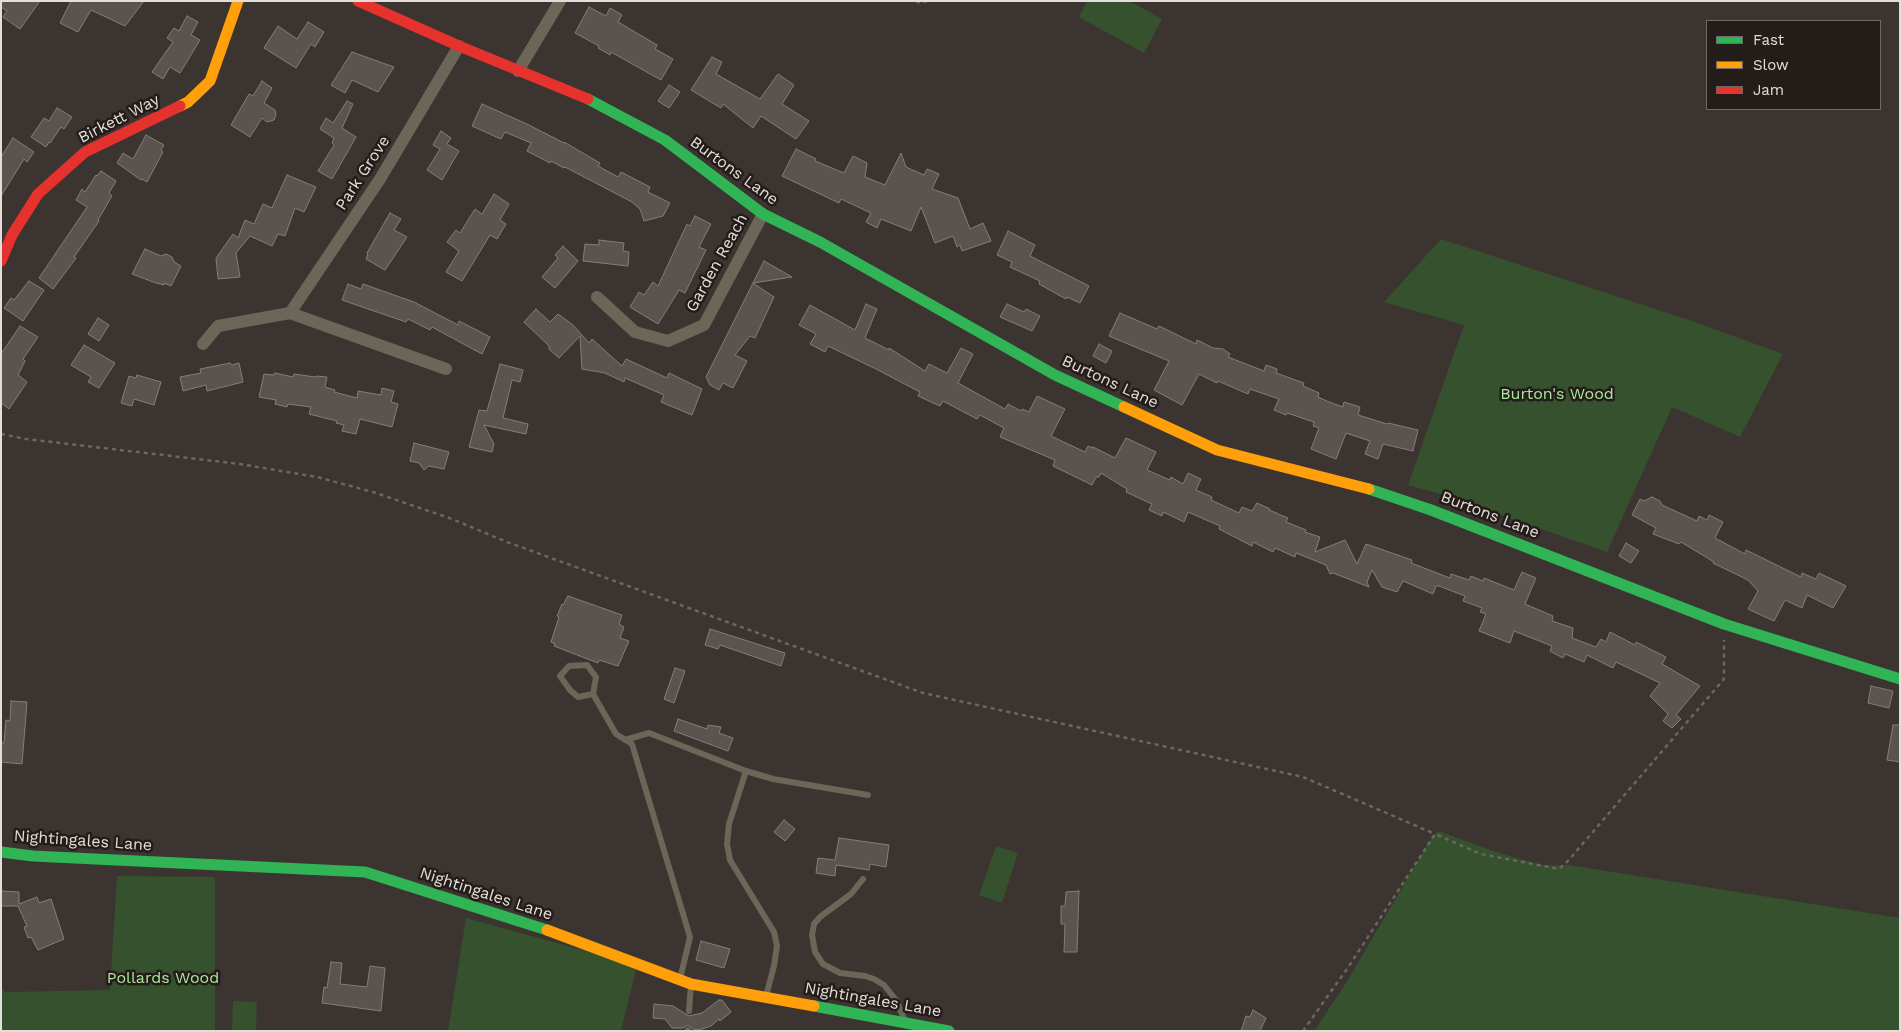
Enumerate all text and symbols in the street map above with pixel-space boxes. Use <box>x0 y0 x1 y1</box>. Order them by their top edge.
legend <box>1706 20 1881 110</box>
text: Fast <box>1753 31 1784 49</box>
text: Slow <box>1753 56 1789 74</box>
text: Jam <box>1753 81 1784 99</box>
street label: Birkett Way <box>75 90 163 148</box>
street label: Park Grove <box>332 132 394 214</box>
street label: Burtons Lane <box>686 133 782 209</box>
street label: Garden Reach <box>682 211 752 315</box>
street label: Burtons Lane <box>1059 351 1161 413</box>
park label: Burton's Wood <box>1500 384 1614 404</box>
street label: Burtons Lane <box>1438 487 1542 543</box>
street label: Nightingales Lane <box>13 827 153 855</box>
street label: Nightingales Lane <box>417 863 555 925</box>
park label: Pollards Wood <box>107 968 219 988</box>
street label: Nightingales Lane <box>803 979 943 1021</box>

